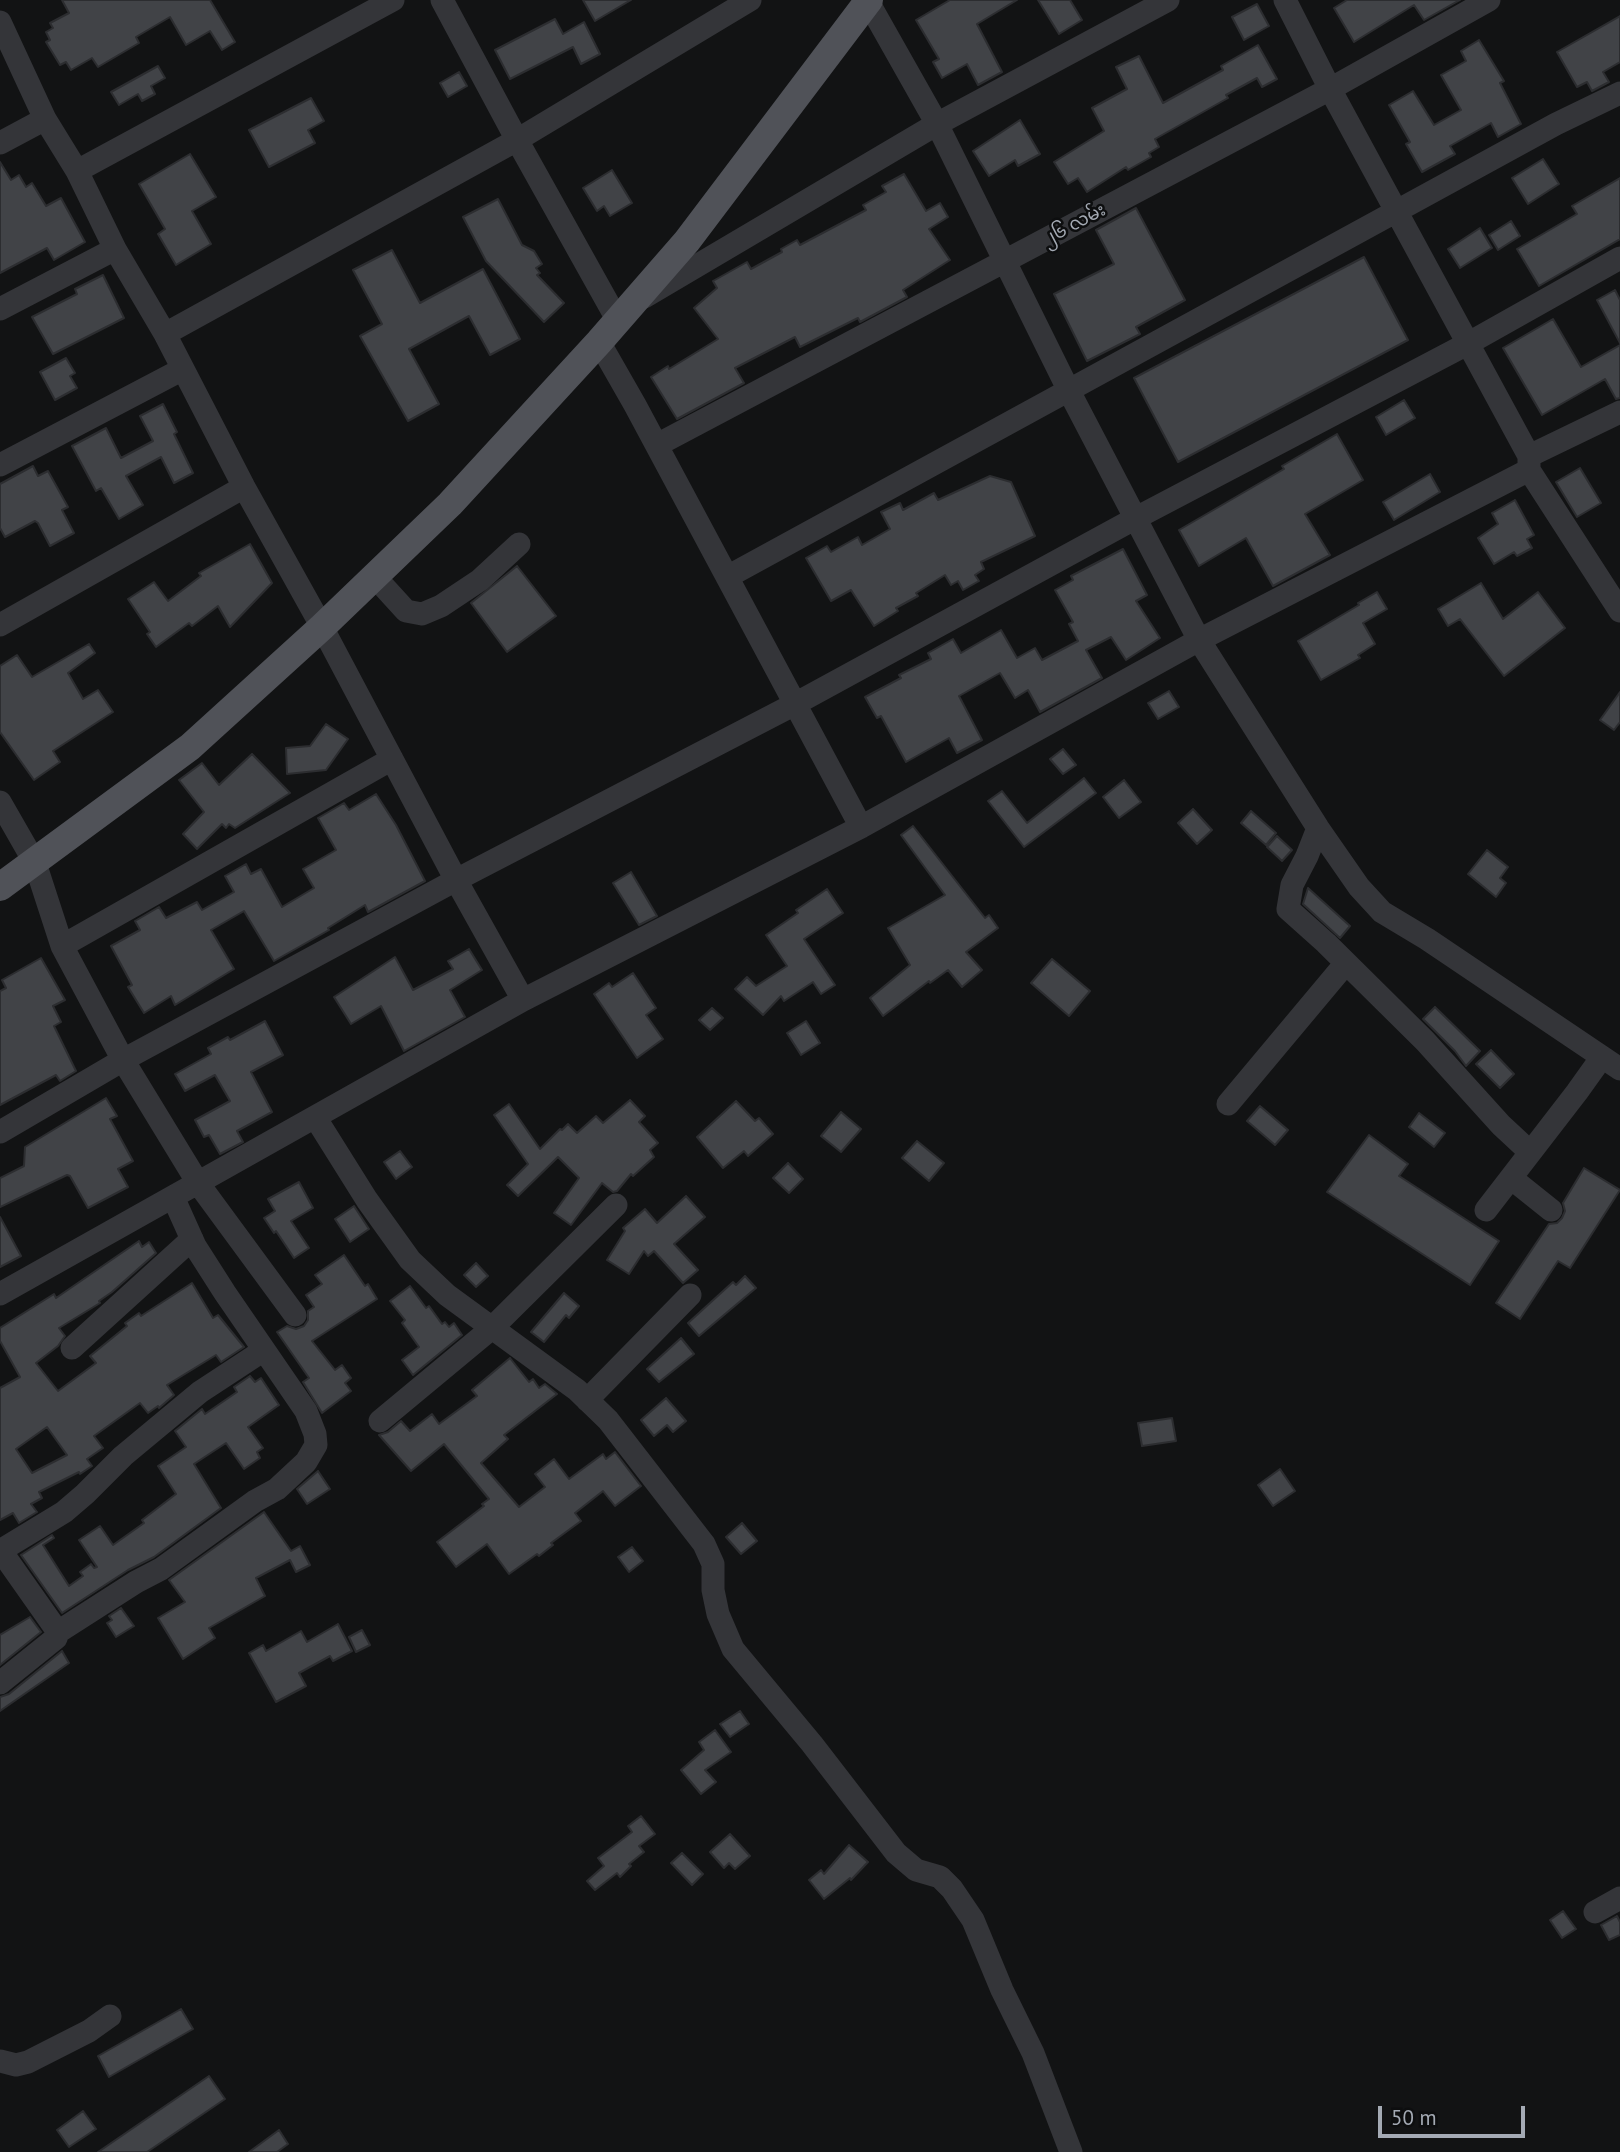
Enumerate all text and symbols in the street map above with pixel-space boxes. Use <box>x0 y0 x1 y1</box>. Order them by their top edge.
street label: ၂၆ လမ်း <box>1039 199 1109 251</box>
scale bar <box>1382 2092 1529 2136</box>
text: 50 m <box>1391 2104 1437 2131</box>

